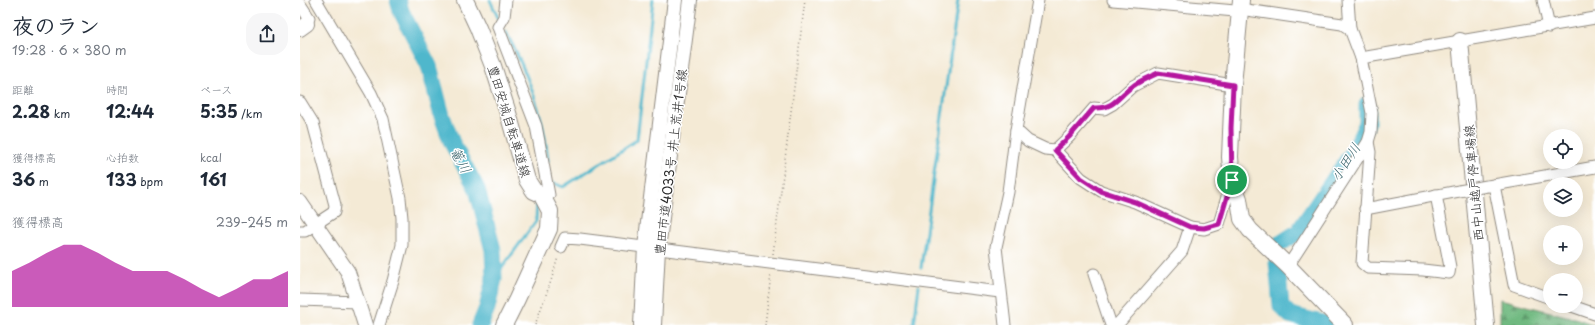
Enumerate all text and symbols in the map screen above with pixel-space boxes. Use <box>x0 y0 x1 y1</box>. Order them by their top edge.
text: 夜のラン <box>12 8 100 41</box>
button: share <box>246 13 288 55</box>
text: 19:28 · 6 × 380 m <box>12 40 127 59</box>
street label: 豊田安城自転車道線 <box>484 62 536 181</box>
street label: 豊田市道4033号 井上荒井1号線 <box>649 67 691 256</box>
text: 距離 <box>12 81 34 98</box>
text: 時間 <box>106 81 128 98</box>
text: ペース <box>200 81 232 98</box>
text: 2.28 <box>12 98 50 124</box>
text: 12:44 <box>106 98 154 124</box>
text: 5:35 <box>200 98 238 124</box>
text: km <box>50 105 70 122</box>
text: /km <box>238 105 262 122</box>
street label: 西中山越戸停車場線 <box>1458 123 1488 242</box>
map controls <box>1543 129 1583 313</box>
button: locate <box>1543 129 1583 169</box>
water label: 小田川 <box>1325 139 1365 185</box>
water label: 篭川 <box>445 143 477 177</box>
text: 獲得標高 <box>12 149 56 166</box>
text: 心拍数 <box>106 149 139 166</box>
text: kcal <box>200 149 222 166</box>
pin <box>1215 163 1249 197</box>
text: 36 <box>12 166 35 192</box>
text: 133 <box>106 166 137 192</box>
text: 161 <box>200 166 227 192</box>
icon: arrive <box>1221 169 1243 191</box>
text: m <box>35 173 49 190</box>
text: bpm <box>137 173 163 190</box>
button: layers <box>1543 177 1583 217</box>
text: 獲得標高 <box>12 212 64 231</box>
text: 239–245 m <box>216 212 288 231</box>
button: + <box>1543 225 1583 265</box>
button: − <box>1543 273 1583 313</box>

